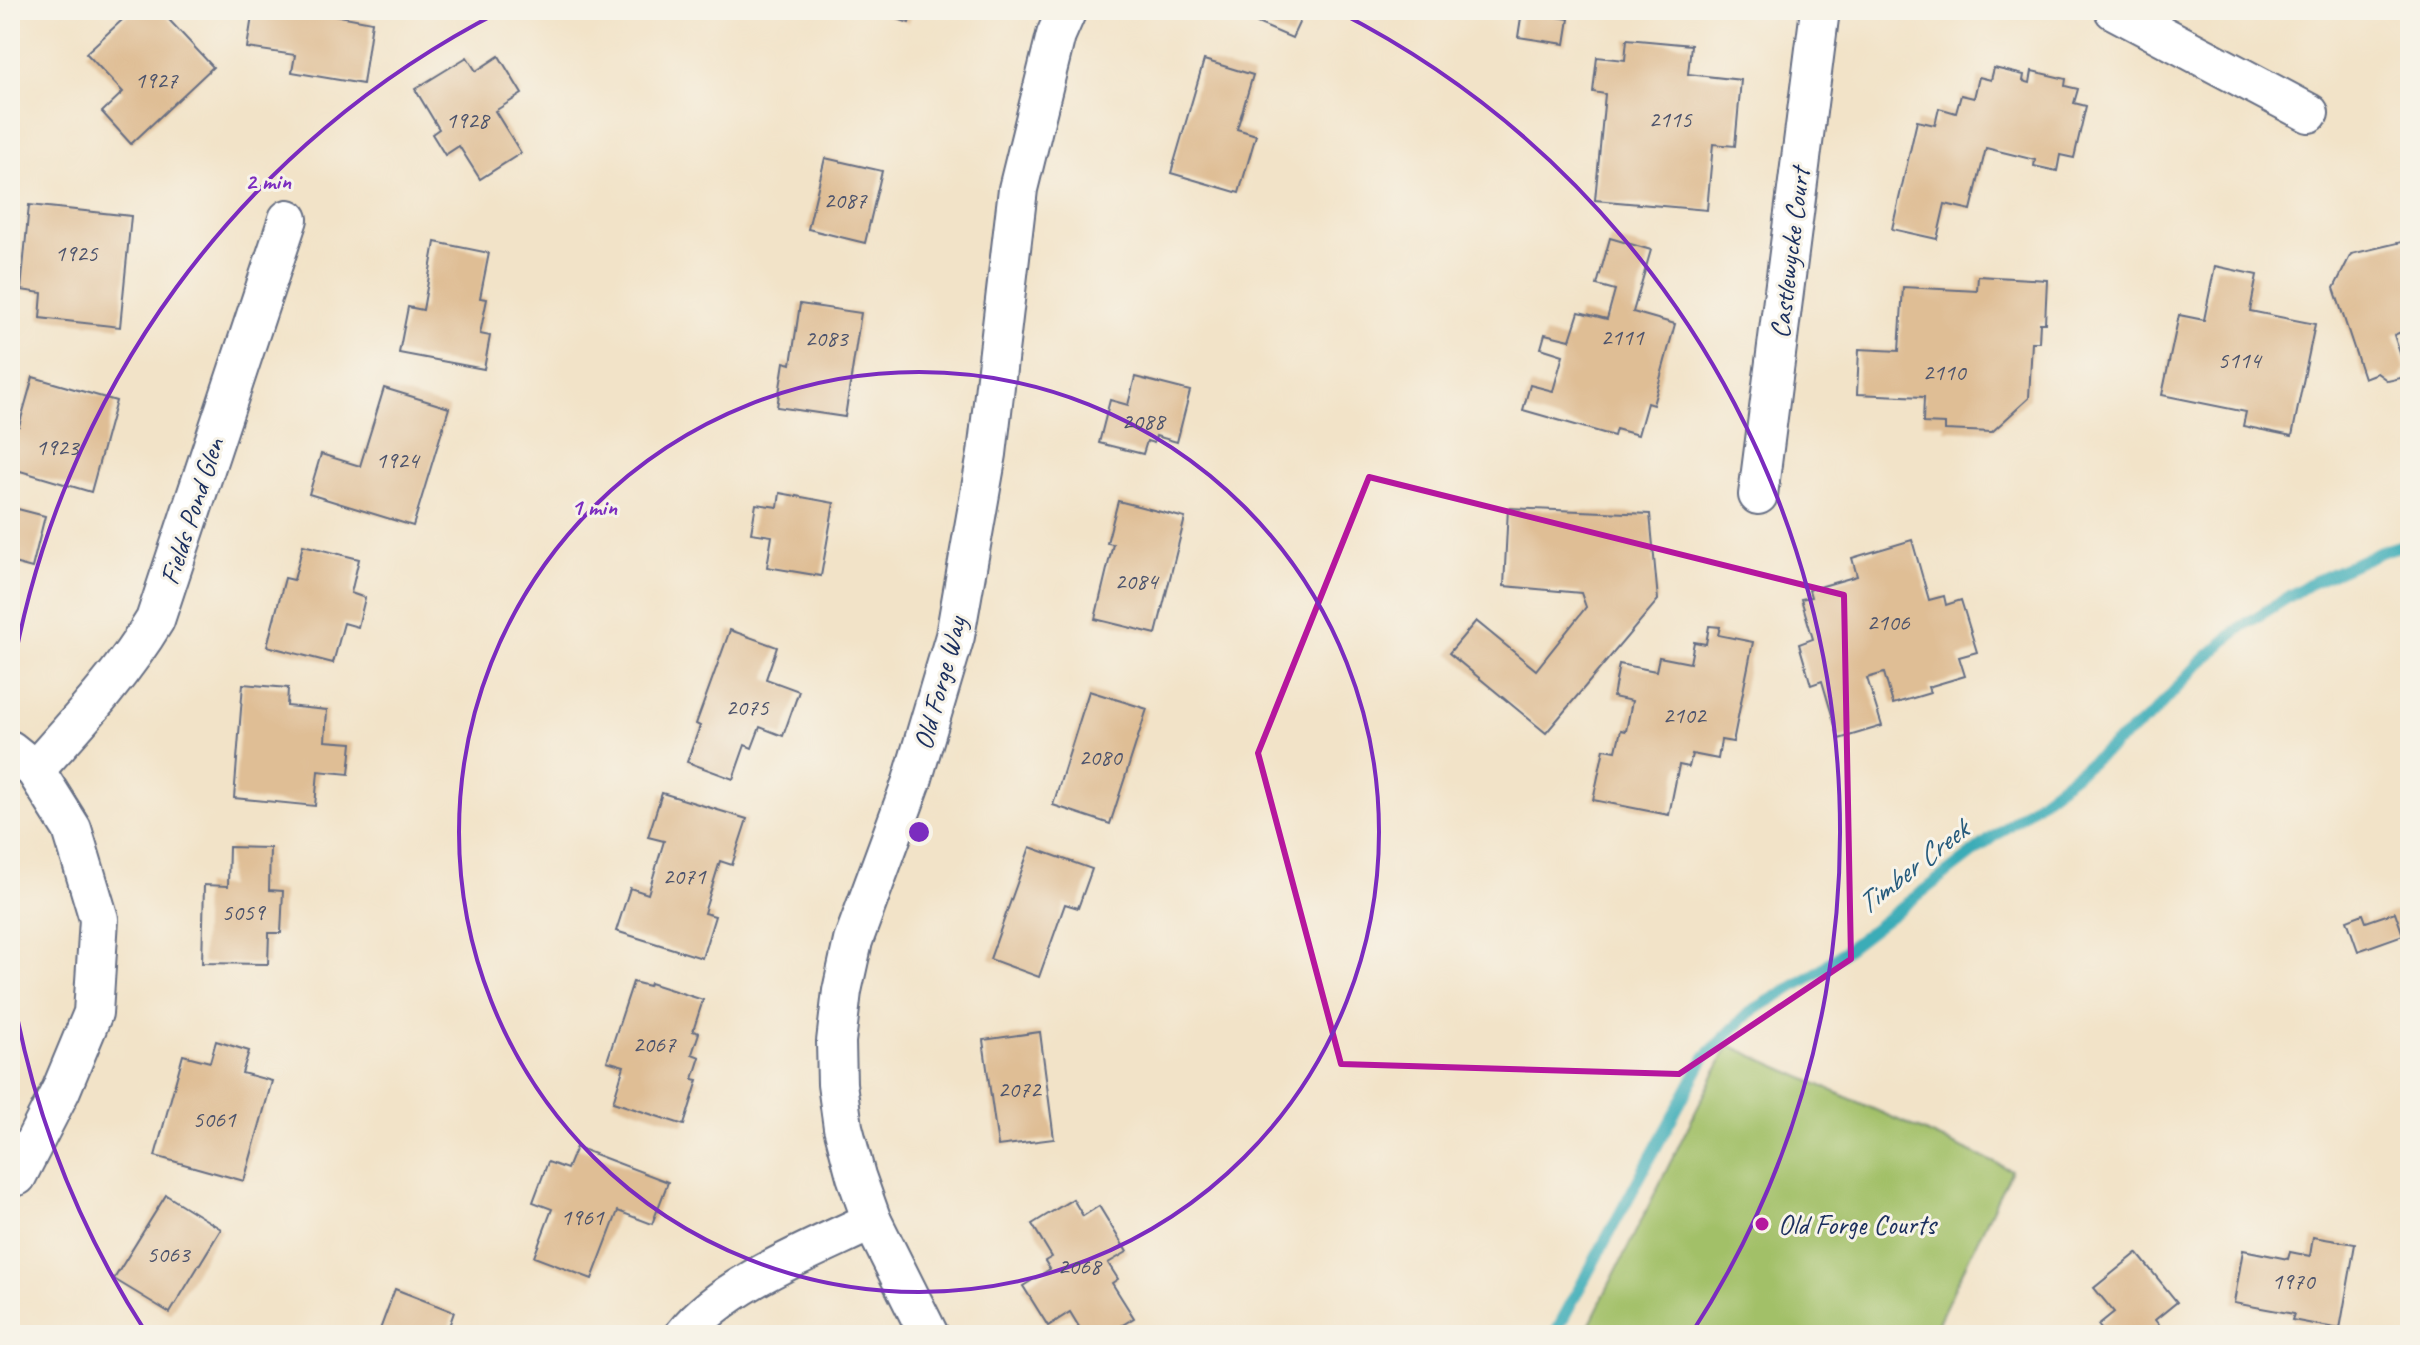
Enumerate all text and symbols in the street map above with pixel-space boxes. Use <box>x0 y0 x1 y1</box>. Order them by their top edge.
house number: 1927 <box>134 65 179 95</box>
house number: 2115 <box>1648 104 1693 134</box>
house number: 1928 <box>445 105 491 135</box>
street label: Castlewycke Court <box>1762 162 1818 340</box>
text: 2 min <box>245 166 292 196</box>
house number: 2087 <box>823 185 868 215</box>
house number: 1925 <box>54 238 99 268</box>
house number: 2111 <box>1600 322 1645 352</box>
house number: 2083 <box>804 323 850 353</box>
house number: 5114 <box>2217 345 2263 375</box>
house number: 2110 <box>1922 357 1968 387</box>
house number: 2088 <box>1121 406 1167 436</box>
house number: 1923 <box>35 432 81 462</box>
street label: Fields Pond Glen <box>151 432 232 589</box>
house number: 1924 <box>375 445 421 475</box>
text: 1 min <box>571 492 618 522</box>
house number: 2084 <box>1114 566 1160 596</box>
house number: 2106 <box>1866 607 1911 637</box>
street label: Old Forge Way <box>905 611 975 753</box>
house number: 2075 <box>725 692 770 722</box>
house number: 2102 <box>1662 700 1708 730</box>
house number: 2080 <box>1078 742 1124 772</box>
water label: Timber Creek <box>1848 808 1980 923</box>
centre of rings <box>905 818 933 846</box>
house number: 2071 <box>662 861 707 891</box>
house number: 5059 <box>221 897 267 927</box>
house number: 2067 <box>632 1029 677 1059</box>
house number: 2072 <box>997 1074 1043 1104</box>
house number: 5061 <box>192 1104 237 1134</box>
house number: 1961 <box>560 1202 605 1232</box>
place label: Old Forge Courts <box>1778 1207 1938 1242</box>
marker: Old Forge Courts <box>1753 1215 1771 1233</box>
house number: 5063 <box>146 1239 192 1269</box>
house number: 2068 <box>1057 1251 1103 1281</box>
house number: 1970 <box>2271 1266 2317 1296</box>

